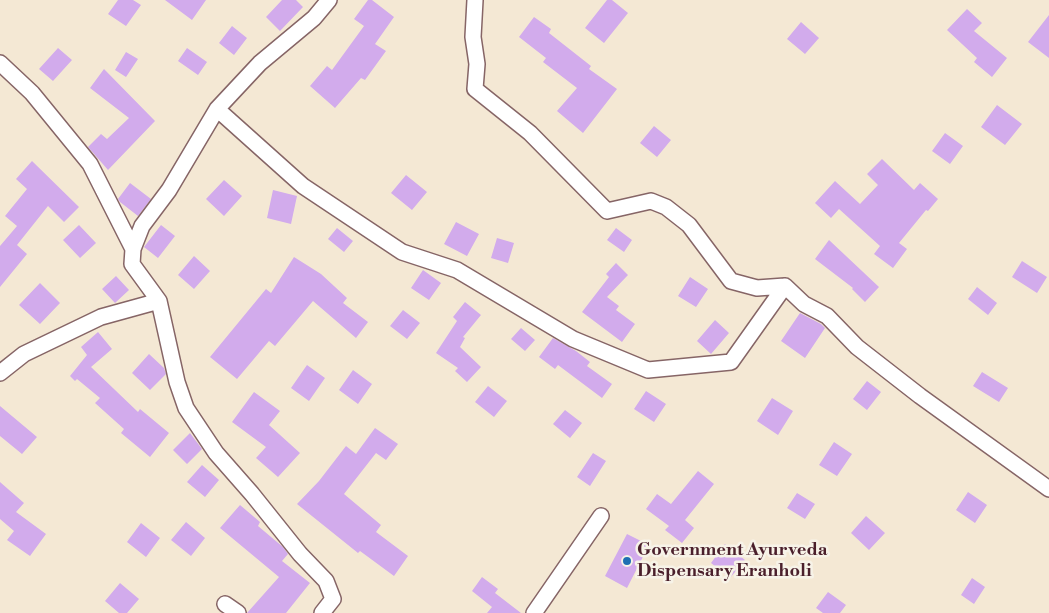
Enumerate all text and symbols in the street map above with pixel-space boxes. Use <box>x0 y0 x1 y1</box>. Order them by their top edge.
place label: Government Ayurveda Dispensary Eranholi <box>637 540 828 582</box>
marker: Government Ayurveda Dispensary Eranholi <box>621 555 633 567</box>

